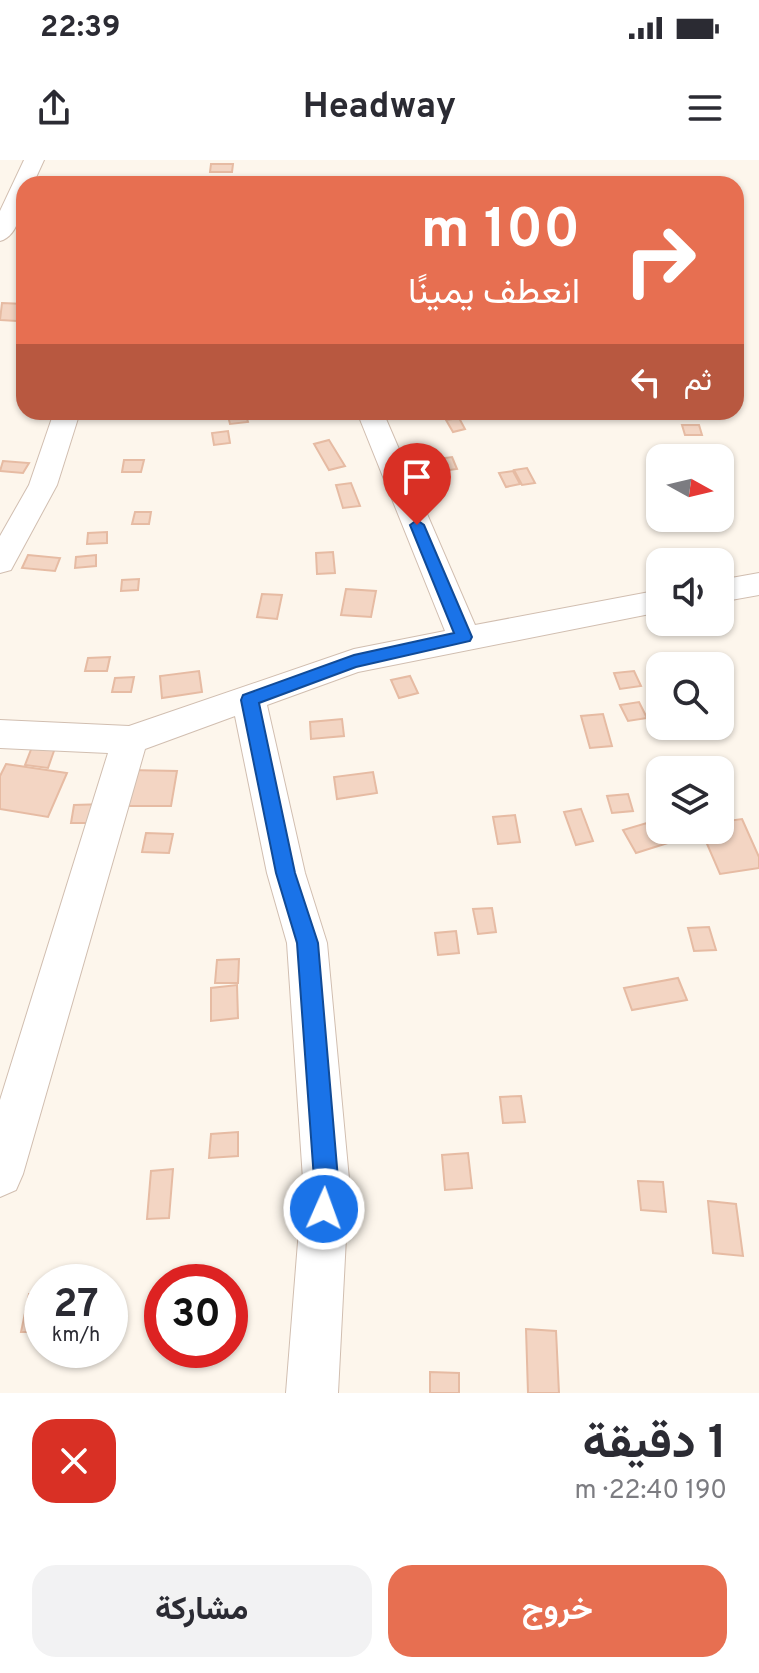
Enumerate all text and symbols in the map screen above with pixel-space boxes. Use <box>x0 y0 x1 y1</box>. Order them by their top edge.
text: 22:39 <box>40 10 120 47</box>
text: Headway <box>303 85 456 131</box>
icon: share <box>32 86 76 130</box>
icon: menu <box>683 86 727 130</box>
text: 100 m <box>421 197 580 267</box>
icon: right <box>608 208 712 312</box>
text: انعطف يمينًا <box>408 271 580 317</box>
icon: left <box>624 360 668 404</box>
text: ثم <box>684 364 712 401</box>
pin <box>383 443 451 525</box>
north arrow <box>646 444 734 532</box>
map controls <box>646 444 734 844</box>
icon: arrive <box>395 455 439 499</box>
button: sound <box>646 548 734 636</box>
button: search <box>646 652 734 740</box>
button: layers <box>646 756 734 844</box>
position arrow <box>282 1167 366 1251</box>
speed limit sign: 30 <box>144 1264 248 1368</box>
text: 27 <box>53 1281 99 1331</box>
text: km/h <box>52 1323 100 1349</box>
text: 1 دقيقة <box>583 1415 727 1475</box>
button: close <box>32 1419 116 1503</box>
text: 190 m · 22:40 <box>574 1475 727 1508</box>
button: مشاركة <box>32 1565 372 1657</box>
button: خروج <box>388 1565 727 1657</box>

